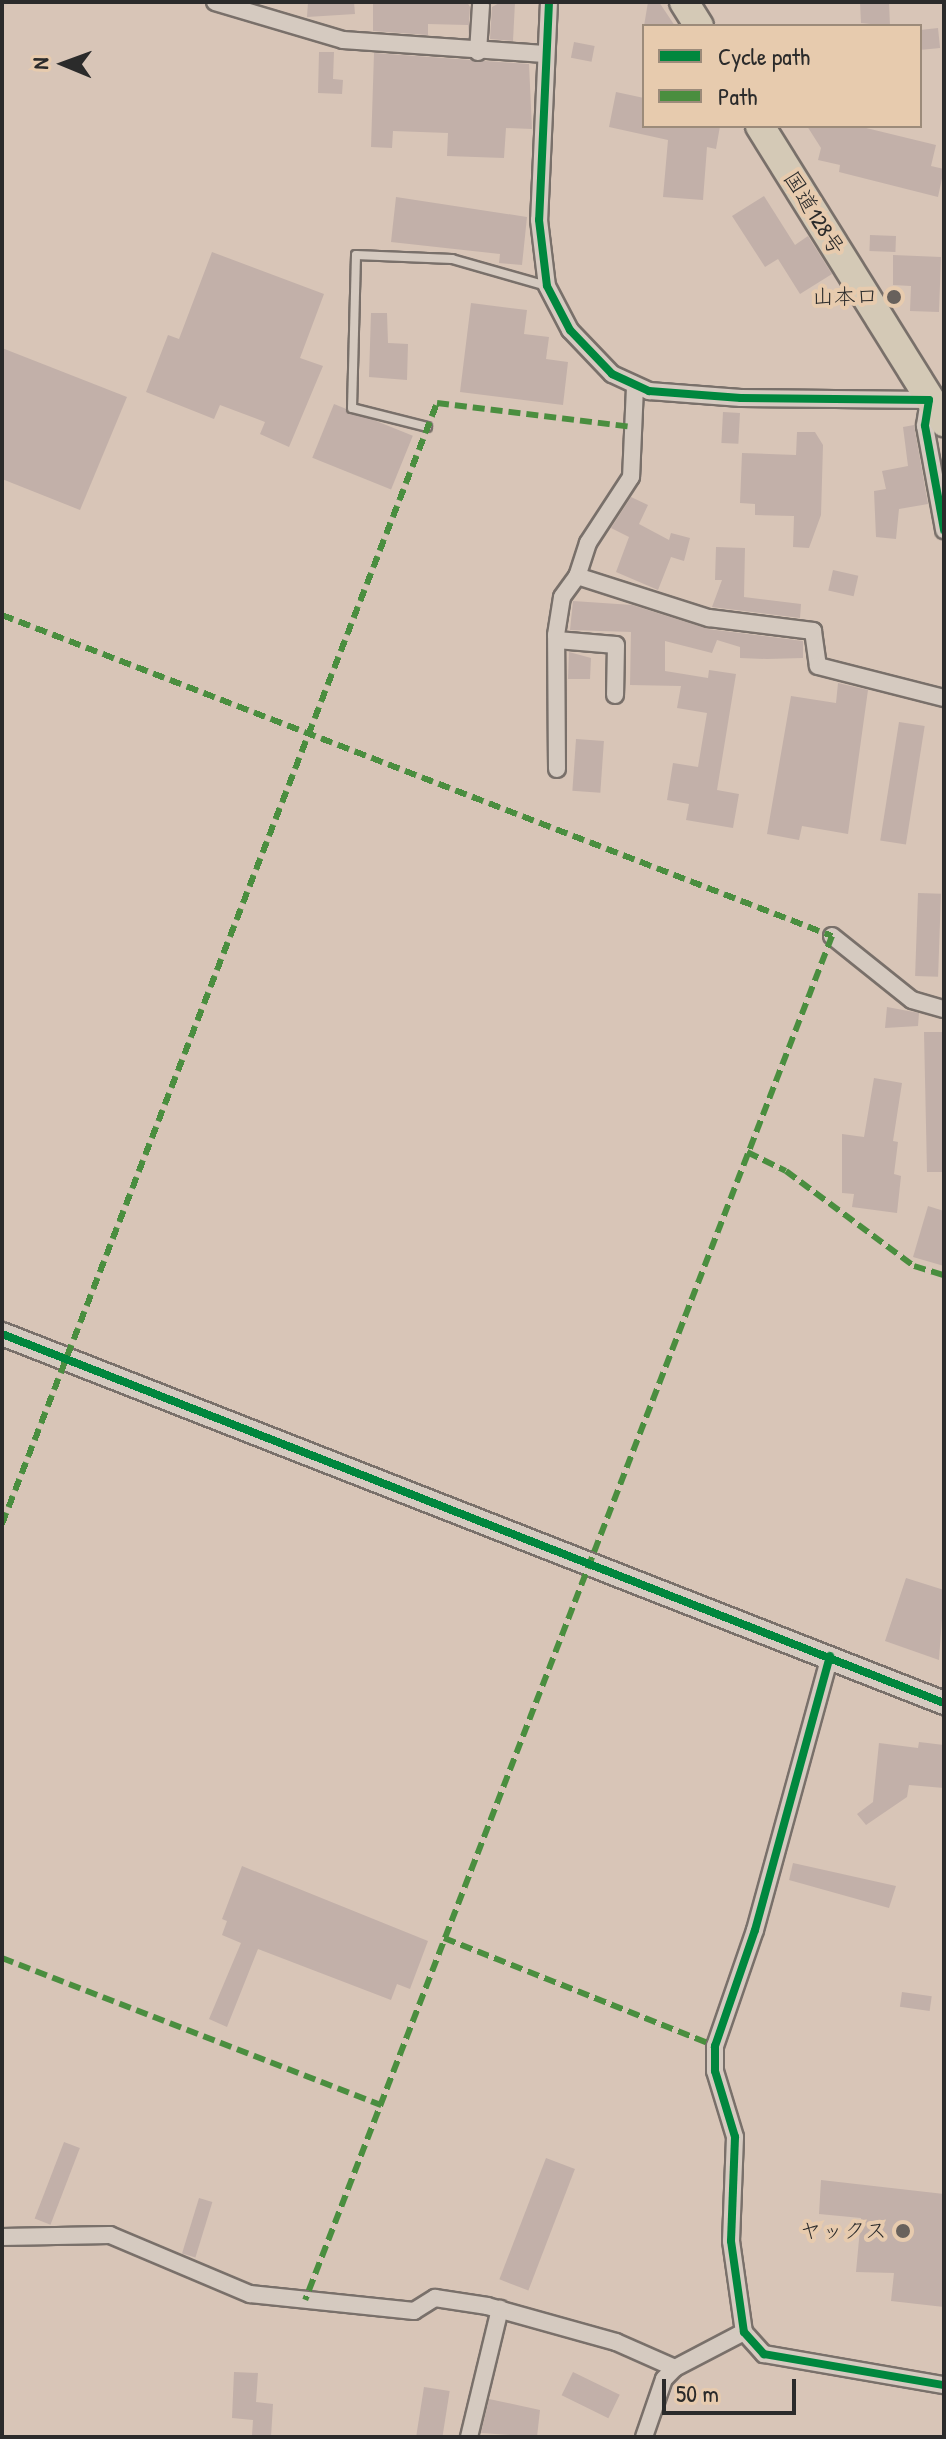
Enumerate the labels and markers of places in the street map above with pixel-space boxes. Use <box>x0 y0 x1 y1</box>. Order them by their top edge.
place label: 山本口 <box>812 284 878 310</box>
marker: 山本口 <box>885 288 903 306</box>
place label: ヤックス <box>799 2218 887 2244</box>
marker: ヤックス <box>894 2222 912 2240</box>

